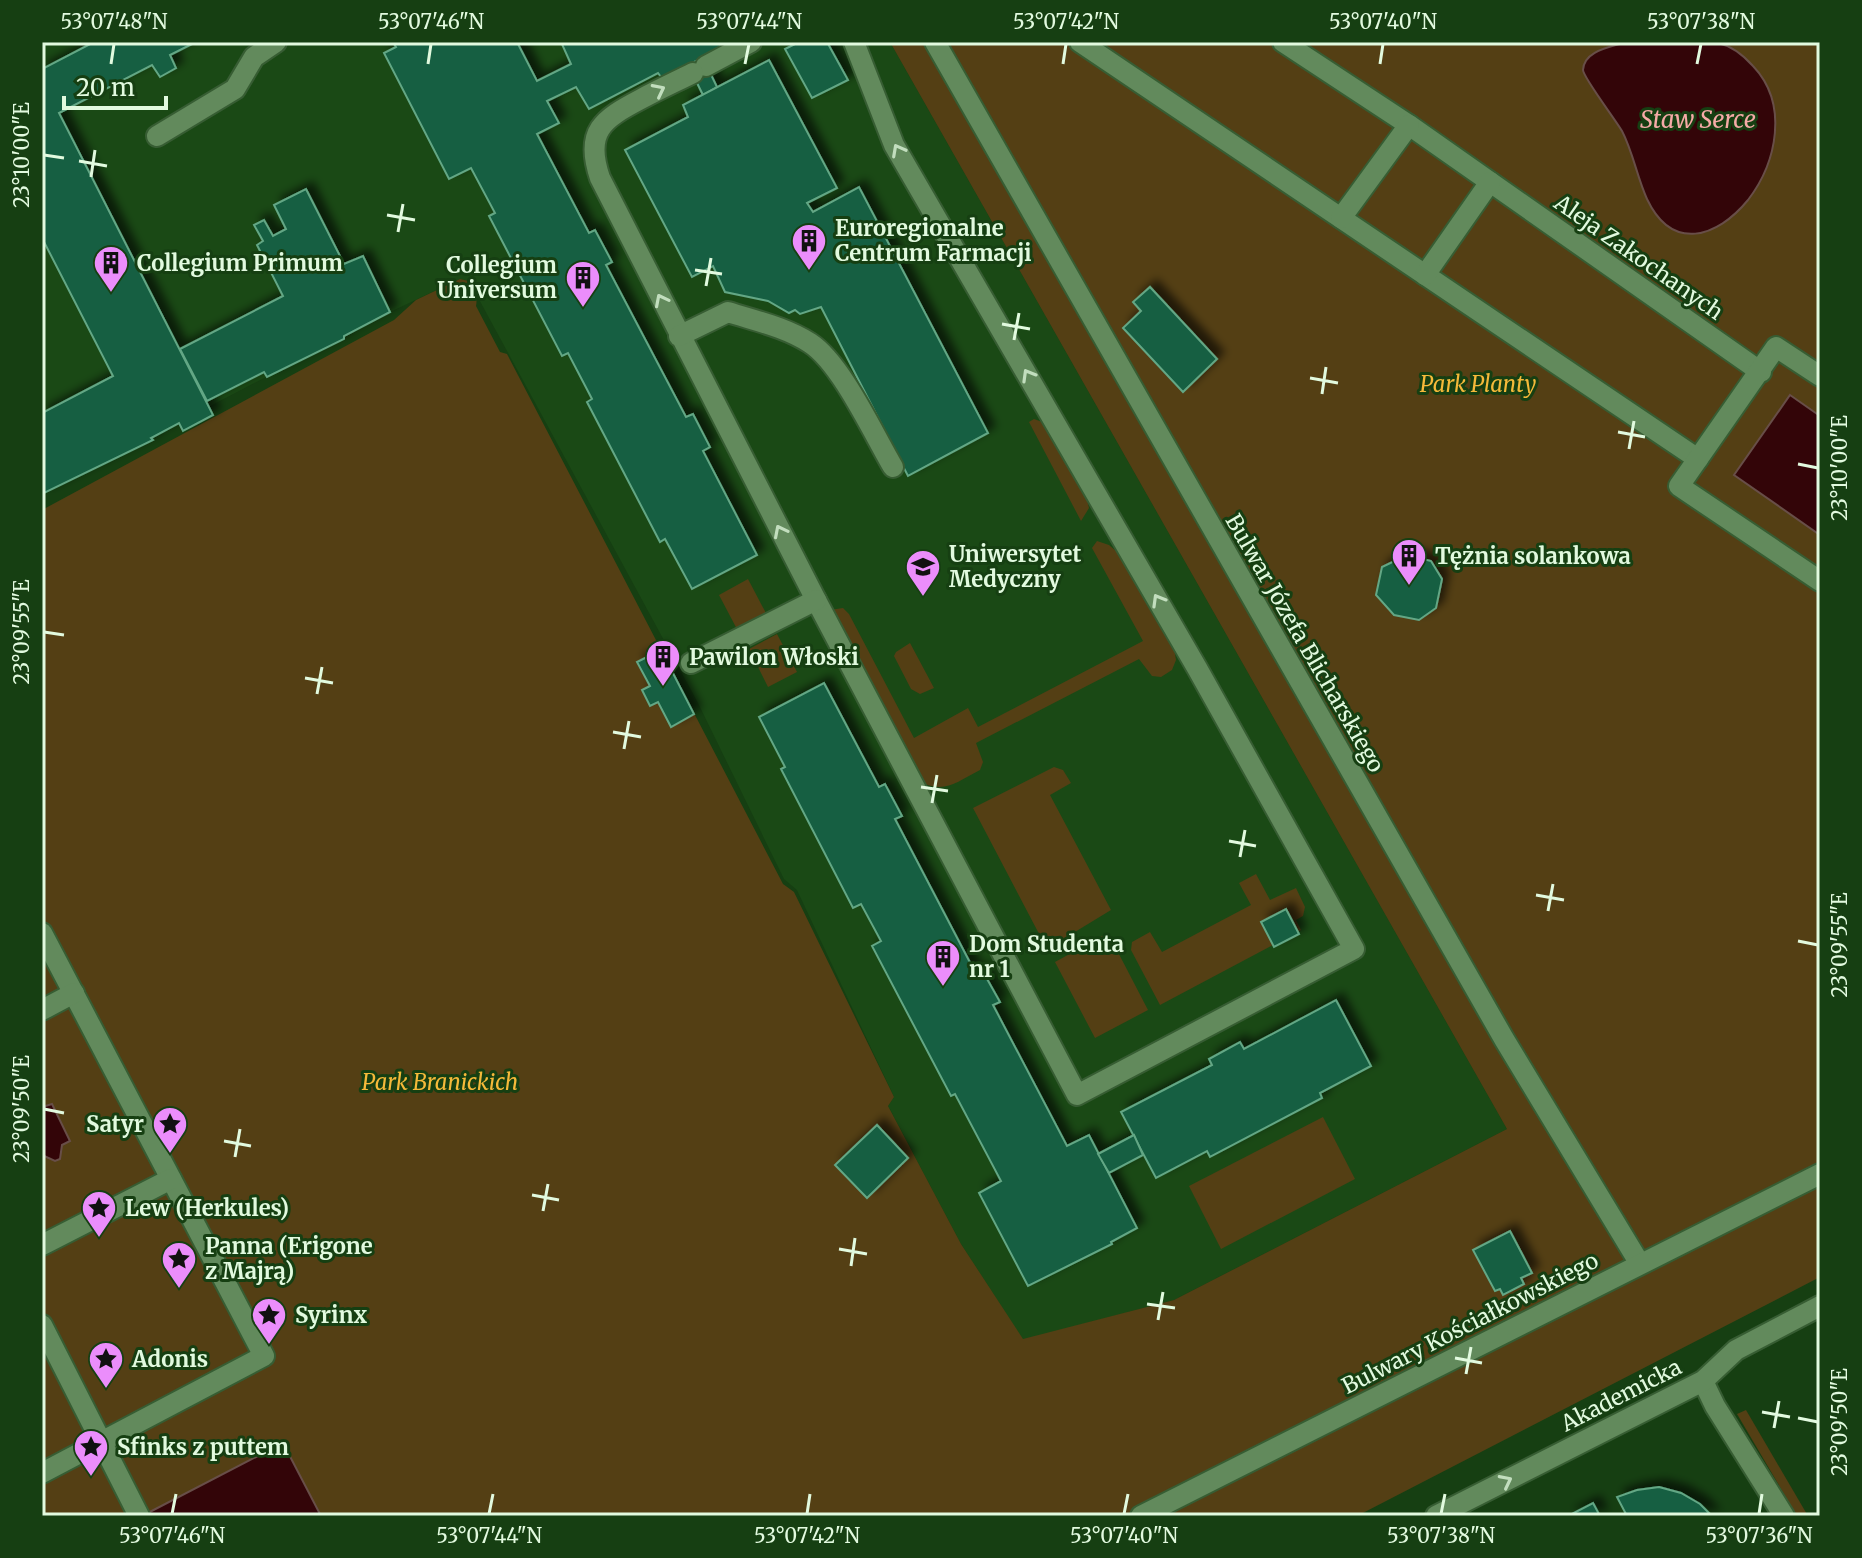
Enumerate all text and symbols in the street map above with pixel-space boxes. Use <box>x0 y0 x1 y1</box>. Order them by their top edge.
text: 53°07'48"N <box>60 9 168 34</box>
text: 53°07'46"N <box>378 9 485 34</box>
text: 53°07'44"N <box>696 9 802 34</box>
text: 53°07'42"N <box>1013 9 1119 34</box>
text: 53°07'40"N <box>1329 9 1437 34</box>
text: 53°07'38"N <box>1647 9 1756 34</box>
scale bar <box>64 60 166 110</box>
text: 20 m <box>76 72 135 103</box>
one-way arrow <box>651 84 666 100</box>
text: 23°10'00"E <box>9 102 34 208</box>
water label: Staw Serce <box>1640 104 1756 135</box>
one-way arrow <box>892 144 907 159</box>
street label: Aleja Zakochanych <box>1548 188 1729 326</box>
place label: Euroregionalne Centrum Farmacji <box>835 214 1032 267</box>
building icon: Euroregionalne Centrum Farmacji <box>790 222 828 272</box>
building icon: Collegium Primum <box>92 244 130 294</box>
place label: Collegium Primum <box>137 249 343 277</box>
place label: Collegium Universum <box>437 251 557 304</box>
building icon: Collegium Universum <box>564 259 602 309</box>
one-way arrow <box>655 294 671 308</box>
one-way arrow <box>1022 370 1038 384</box>
park label: Park Planty <box>1420 370 1536 398</box>
text: 23°10'00"E <box>1827 415 1852 521</box>
street label: Bulwar Józefa Blicharskiego <box>1219 509 1391 777</box>
one-way arrow <box>775 525 790 540</box>
building icon: Tężnia solankowa <box>1390 537 1428 587</box>
place label: Uniwersytet Medyczny <box>949 540 1081 593</box>
place label: Tężnia solankowa <box>1435 542 1631 570</box>
school or university icon: Uniwersytet Medyczny <box>904 548 942 598</box>
text: 23°09'55"E <box>9 579 34 685</box>
one-way arrow <box>1152 595 1168 609</box>
building icon: Pawilon Włoski <box>644 638 682 688</box>
place label: Pawilon Włoski <box>689 643 859 671</box>
text: 23°09'55"E <box>1827 892 1852 998</box>
place label: Dom Studenta nr 1 <box>969 930 1124 983</box>
building icon: Dom Studenta nr 1 <box>924 938 962 988</box>
text: 23°09'50"E <box>9 1055 34 1163</box>
park label: Park Branickich <box>362 1068 518 1096</box>
place icon: Satyr <box>151 1105 189 1155</box>
place label: Satyr <box>86 1110 144 1138</box>
place icon: Lew (Herkules) <box>80 1189 118 1239</box>
place label: Lew (Herkules) <box>125 1194 289 1222</box>
place label: Panna (Erigone z Majrą) <box>205 1232 373 1285</box>
place icon: Panna (Erigone z Majrą) <box>160 1240 198 1290</box>
street label: Bulwary Kościałkowskiego <box>1337 1246 1603 1400</box>
place icon: Syrinx <box>250 1296 288 1346</box>
place label: Syrinx <box>295 1301 368 1329</box>
place icon: Adonis <box>87 1340 125 1390</box>
place label: Adonis <box>131 1345 208 1373</box>
street label: Akademicka <box>1555 1353 1686 1438</box>
text: 23°09'50"E <box>1827 1368 1852 1476</box>
place icon: Sfinks z puttem <box>72 1428 110 1478</box>
place label: Sfinks z puttem <box>117 1433 289 1461</box>
one-way arrow <box>1497 1475 1512 1491</box>
text: 53°07'46"N <box>119 1523 226 1548</box>
text: 53°07'44"N <box>436 1523 542 1548</box>
text: 53°07'42"N <box>754 1523 860 1548</box>
text: 53°07'40"N <box>1070 1523 1178 1548</box>
text: 53°07'38"N <box>1387 1523 1496 1548</box>
text: 53°07'36"N <box>1705 1523 1813 1548</box>

